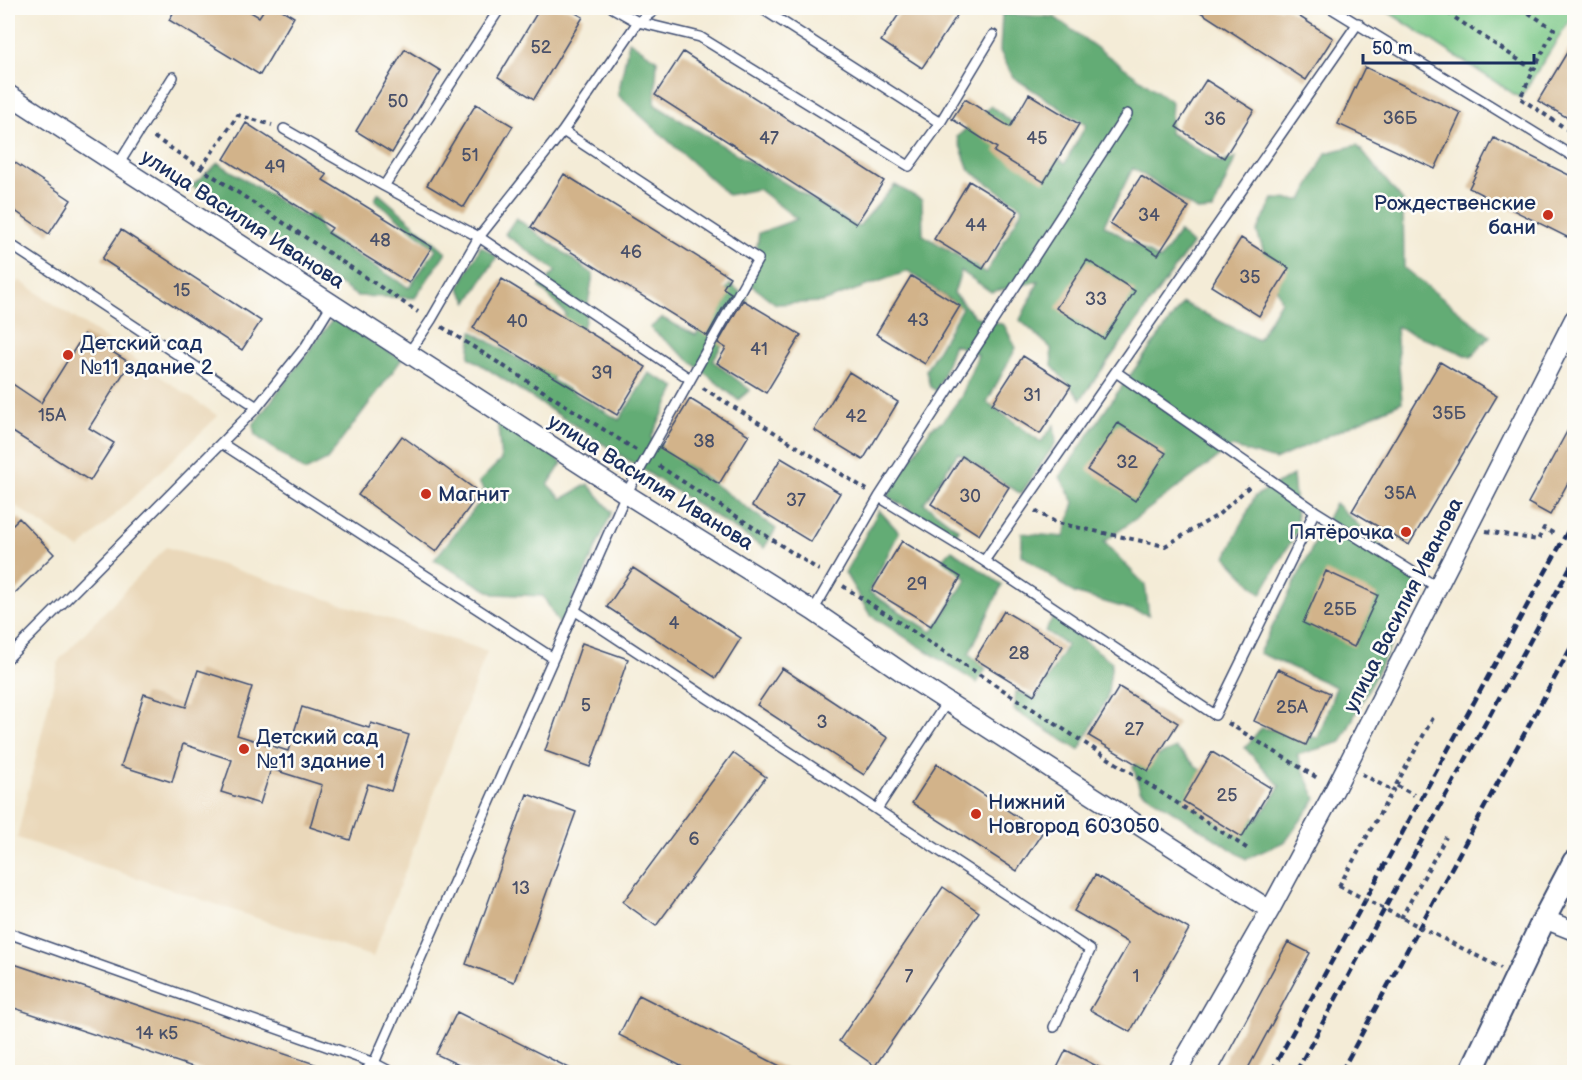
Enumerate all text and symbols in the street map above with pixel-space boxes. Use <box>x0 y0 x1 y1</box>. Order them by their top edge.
scale bar <box>1363 27 1534 65</box>
house number: 52 <box>531 37 552 58</box>
text: 50 m <box>1372 38 1413 59</box>
house number: 50 <box>388 91 408 112</box>
house number: 36Б <box>1383 108 1418 129</box>
house number: 36 <box>1204 109 1226 130</box>
house number: 47 <box>759 128 779 149</box>
house number: 45 <box>1026 128 1048 149</box>
street label: улица Василия Иванова <box>136 144 350 295</box>
house number: 51 <box>461 145 479 166</box>
house number: 49 <box>264 157 286 178</box>
place label: Рождественские бани <box>1373 191 1536 240</box>
house number: 34 <box>1138 205 1160 226</box>
marker: Рождественские бани <box>1541 208 1555 222</box>
house number: 44 <box>965 215 987 236</box>
house number: 48 <box>369 230 391 251</box>
house number: 46 <box>620 242 642 263</box>
house number: 35 <box>1239 267 1261 288</box>
house number: 15 <box>173 280 191 301</box>
house number: 33 <box>1085 289 1107 310</box>
house number: 43 <box>907 310 929 331</box>
house number: 40 <box>506 311 528 332</box>
place label: Детский сад №11 здание 2 <box>80 331 214 380</box>
house number: 41 <box>750 339 768 360</box>
marker: Детский сад №11 здание 2 <box>61 348 75 362</box>
house number: 39 <box>591 363 613 384</box>
house number: 31 <box>1023 385 1041 406</box>
house number: 35Б <box>1432 403 1466 424</box>
house number: 15А <box>38 405 66 426</box>
house number: 42 <box>845 406 867 427</box>
street label: улица Василия Иванова <box>543 409 759 556</box>
house number: 38 <box>693 431 715 452</box>
house number: 32 <box>1116 452 1138 473</box>
place label: Магнит <box>438 482 510 507</box>
house number: 35А <box>1384 483 1416 504</box>
house number: 30 <box>959 486 981 507</box>
marker: Магнит <box>419 487 433 501</box>
house number: 37 <box>786 490 806 511</box>
street label: улица Василия Иванова <box>1338 493 1469 717</box>
place label: Пятёрочка <box>1289 520 1395 545</box>
marker: Пятёрочка <box>1399 525 1413 539</box>
house number: 29 <box>906 574 928 595</box>
house number: 25Б <box>1323 599 1357 620</box>
house number: 4 <box>669 613 680 634</box>
house number: 28 <box>1008 643 1030 664</box>
house number: 5 <box>581 695 591 716</box>
house number: 25А <box>1276 697 1308 718</box>
house number: 3 <box>816 712 828 733</box>
house number: 27 <box>1124 719 1144 740</box>
place label: Детский сад №11 здание 1 <box>256 725 385 774</box>
marker: Детский сад №11 здание 1 <box>237 742 251 756</box>
house number: 25 <box>1217 785 1237 806</box>
place label: Нижний Новгород 603050 <box>988 790 1160 839</box>
marker: Нижний Новгород 603050 <box>969 807 983 821</box>
house number: 6 <box>689 829 700 850</box>
house number: 13 <box>512 878 530 899</box>
house number: 7 <box>905 966 914 987</box>
house number: 1 <box>1133 966 1139 987</box>
house number: 14 к5 <box>136 1023 178 1044</box>

